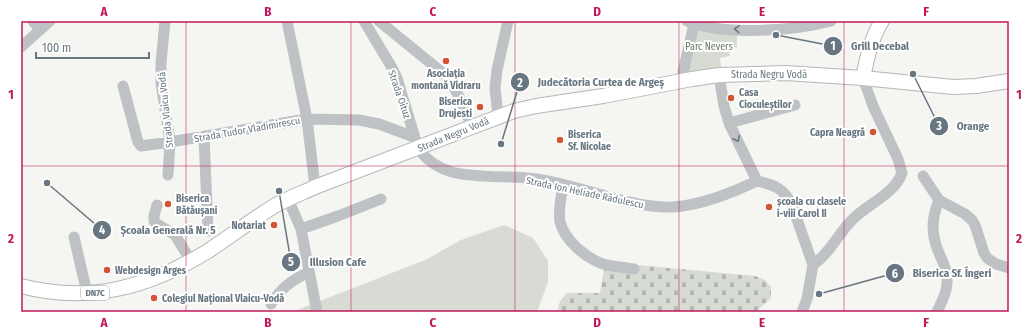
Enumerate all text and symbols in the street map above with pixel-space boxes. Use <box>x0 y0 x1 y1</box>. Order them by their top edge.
text: A <box>99 4 108 19</box>
text: B <box>264 4 272 19</box>
text: C <box>430 4 437 19</box>
text: D <box>593 4 601 19</box>
text: E <box>759 4 765 19</box>
text: F <box>923 4 929 19</box>
one-way arrow <box>734 25 740 34</box>
scale bar <box>36 34 149 60</box>
callout: Grill Decebal <box>823 35 917 58</box>
text: 1 <box>830 39 836 53</box>
text: Grill Decebal <box>851 40 910 53</box>
text: 100 m <box>42 41 71 55</box>
park label: Parc Nevers <box>685 41 733 53</box>
marker: Asociația montană Vidraru <box>441 56 451 66</box>
place label: Asociația montană Vidraru <box>411 68 481 92</box>
street label: Strada Oituz <box>385 69 413 120</box>
street label: Strada Negru Vodă <box>731 69 807 81</box>
street label: Strada Vlaicu Vodă <box>156 71 176 148</box>
callout: Judecătoria Curtea de Argeș <box>510 71 672 94</box>
text: 2 <box>516 76 523 90</box>
text: Judecătoria Curtea de Argeș <box>537 76 664 89</box>
text: 1 <box>8 87 14 102</box>
place label: Casa Cioculeștilor <box>739 87 792 111</box>
text: 1 <box>1016 87 1022 102</box>
marker: Casa Cioculeștilor <box>726 93 736 103</box>
place label: Biserica Drujesti <box>439 96 472 120</box>
marker: Biserica Drujesti <box>475 102 485 112</box>
callout: Orange <box>929 114 998 137</box>
street label: Strada Tudor Vladimirescu <box>193 115 301 145</box>
street label: Strada Negru Vodă <box>416 115 491 155</box>
text: 3 <box>935 119 942 133</box>
text: Orange <box>957 120 990 133</box>
place label: Capra Neagră <box>810 127 865 139</box>
marker: Capra Neagră <box>868 127 878 137</box>
place label: Biserica Sf. Nicolae <box>568 129 611 153</box>
marker: Biserica Sf. Nicolae <box>555 135 565 145</box>
one-way arrow <box>732 135 740 143</box>
street label: Strada Ion Heliade Rădulescu <box>525 175 645 211</box>
place label: Biserica Bătăușani <box>176 193 218 217</box>
place label: școala cu clasele i-viii Carol II <box>777 196 846 220</box>
marker: Biserica Bătăușani <box>163 199 173 209</box>
marker: școala cu clasele i-viii Carol II <box>764 202 774 212</box>
callout: Școala Generală Nr. 5 <box>92 219 223 242</box>
place label: Notariat <box>232 220 266 232</box>
marker: Notariat <box>269 220 279 230</box>
text: 4 <box>99 223 105 237</box>
text: Școala Generală Nr. 5 <box>120 224 216 237</box>
text: 2 <box>7 231 14 246</box>
text: 2 <box>1015 231 1022 246</box>
callout: Illusion Cafe <box>281 250 374 273</box>
text: 5 <box>288 255 294 269</box>
text: Illusion Cafe <box>310 256 367 269</box>
callout: Biserica Sf. Îngeri <box>885 262 999 285</box>
marker: Webdesign Arges <box>102 265 112 275</box>
place label: Webdesign Arges <box>115 265 187 277</box>
text: Biserica Sf. Îngeri <box>913 266 991 280</box>
text: 6 <box>892 267 898 281</box>
road number: DN7C <box>81 286 109 300</box>
marker: Colegiul Național Vlaicu-Vodă <box>149 293 159 303</box>
place label: Colegiul Național Vlaicu-Vodă <box>162 293 284 305</box>
text: A <box>99 315 108 330</box>
text: B <box>264 315 272 330</box>
text: C <box>430 315 437 330</box>
text: D <box>593 315 601 330</box>
text: E <box>759 315 765 330</box>
text: F <box>923 315 929 330</box>

